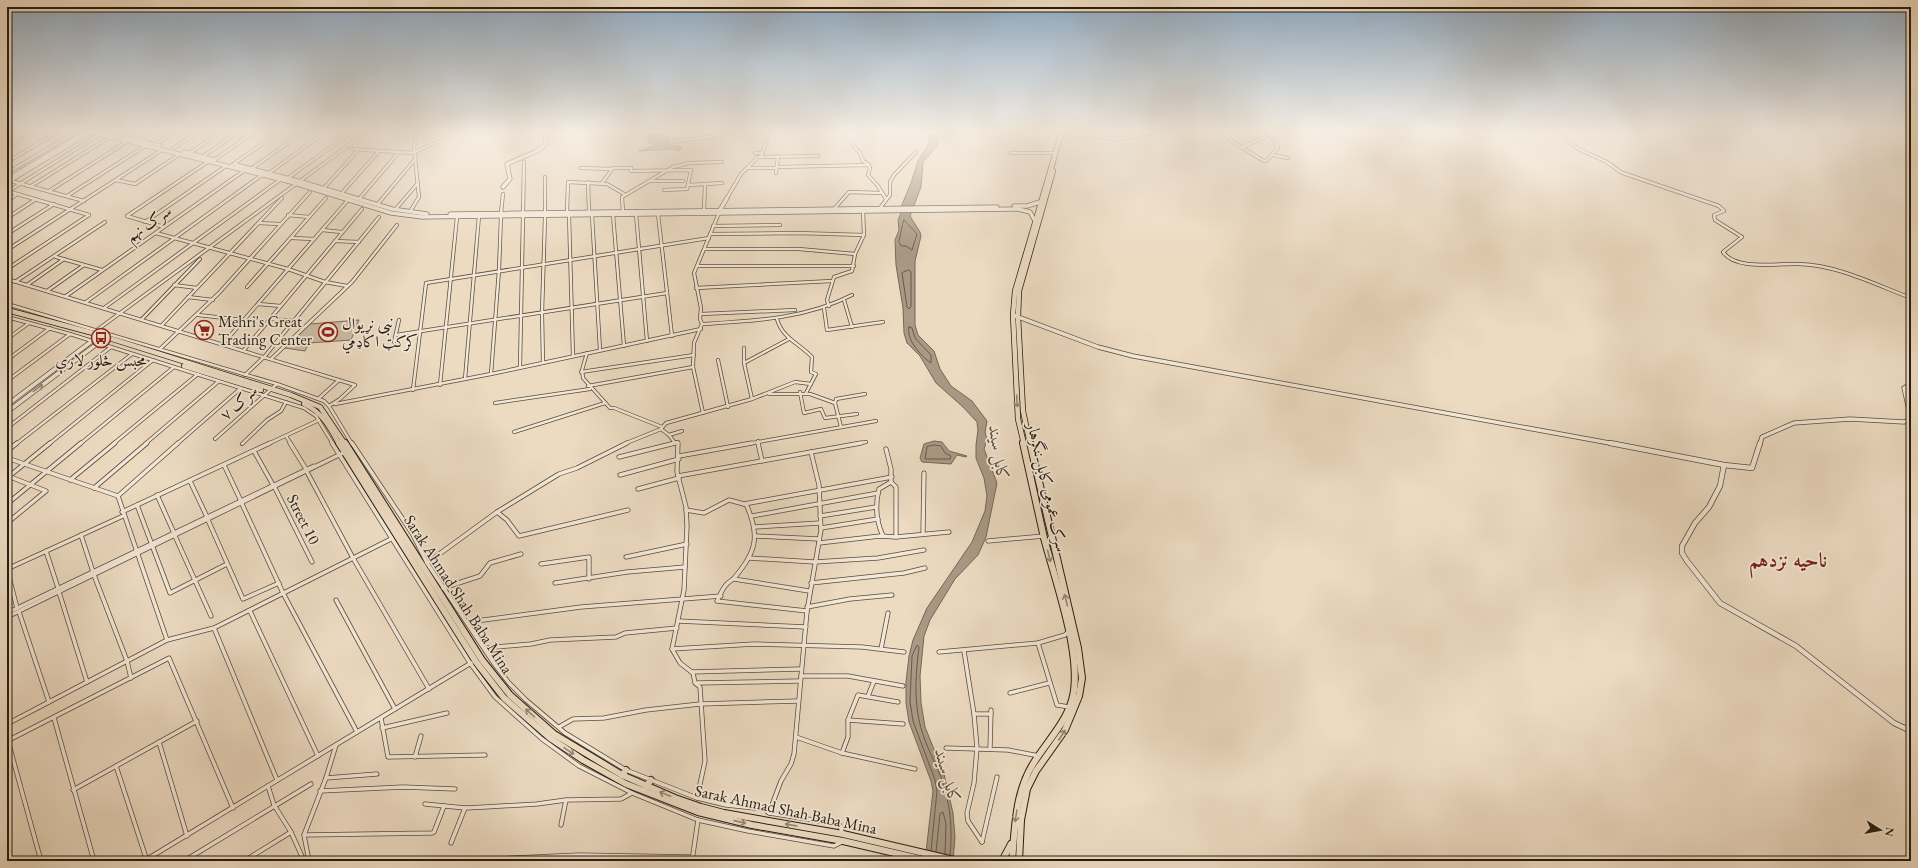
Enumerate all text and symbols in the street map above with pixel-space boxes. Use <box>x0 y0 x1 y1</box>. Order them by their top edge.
street label: سرک نهم <box>121 200 178 251</box>
place label: Mehri's Great Trading Center <box>218 311 313 350</box>
place label: نبی نړیوال کرکټ اکاډمي <box>342 313 418 354</box>
supermarket icon: Mehri's Great Trading Center <box>193 319 215 341</box>
sports icon: نبی نړیوال کرکټ اکاډمي <box>317 321 339 343</box>
bus stop icon: محبس څلور لارې <box>90 327 112 349</box>
place label: محبس څلور لارې <box>55 350 147 374</box>
street label: سرک ۷ <box>215 380 262 425</box>
one-way arrow <box>33 384 44 392</box>
one-way arrow <box>1013 394 1020 407</box>
street label: سرک عمومی کابل ننگرهار <box>1021 418 1073 554</box>
water label: کابل سيند <box>983 423 1014 483</box>
street label: Street 10 <box>282 491 325 548</box>
street label: Sarak Ahmad Shah Baba Mina <box>399 511 518 678</box>
district label: ناحیه نزدهم <box>1749 547 1827 579</box>
one-way arrow <box>1046 549 1053 562</box>
one-way arrow <box>1062 593 1070 606</box>
one-way arrow <box>525 709 535 718</box>
one-way arrow <box>1058 730 1066 741</box>
water label: کابل سيند <box>929 746 966 807</box>
one-way arrow <box>564 747 575 755</box>
street label: Sarak Ahmad Shah Baba Mina <box>693 780 879 839</box>
one-way arrow <box>660 789 672 797</box>
one-way arrow <box>1012 809 1020 822</box>
north arrow <box>1860 810 1900 850</box>
one-way arrow <box>733 819 746 827</box>
one-way arrow <box>785 821 798 829</box>
text: N <box>1882 826 1898 838</box>

